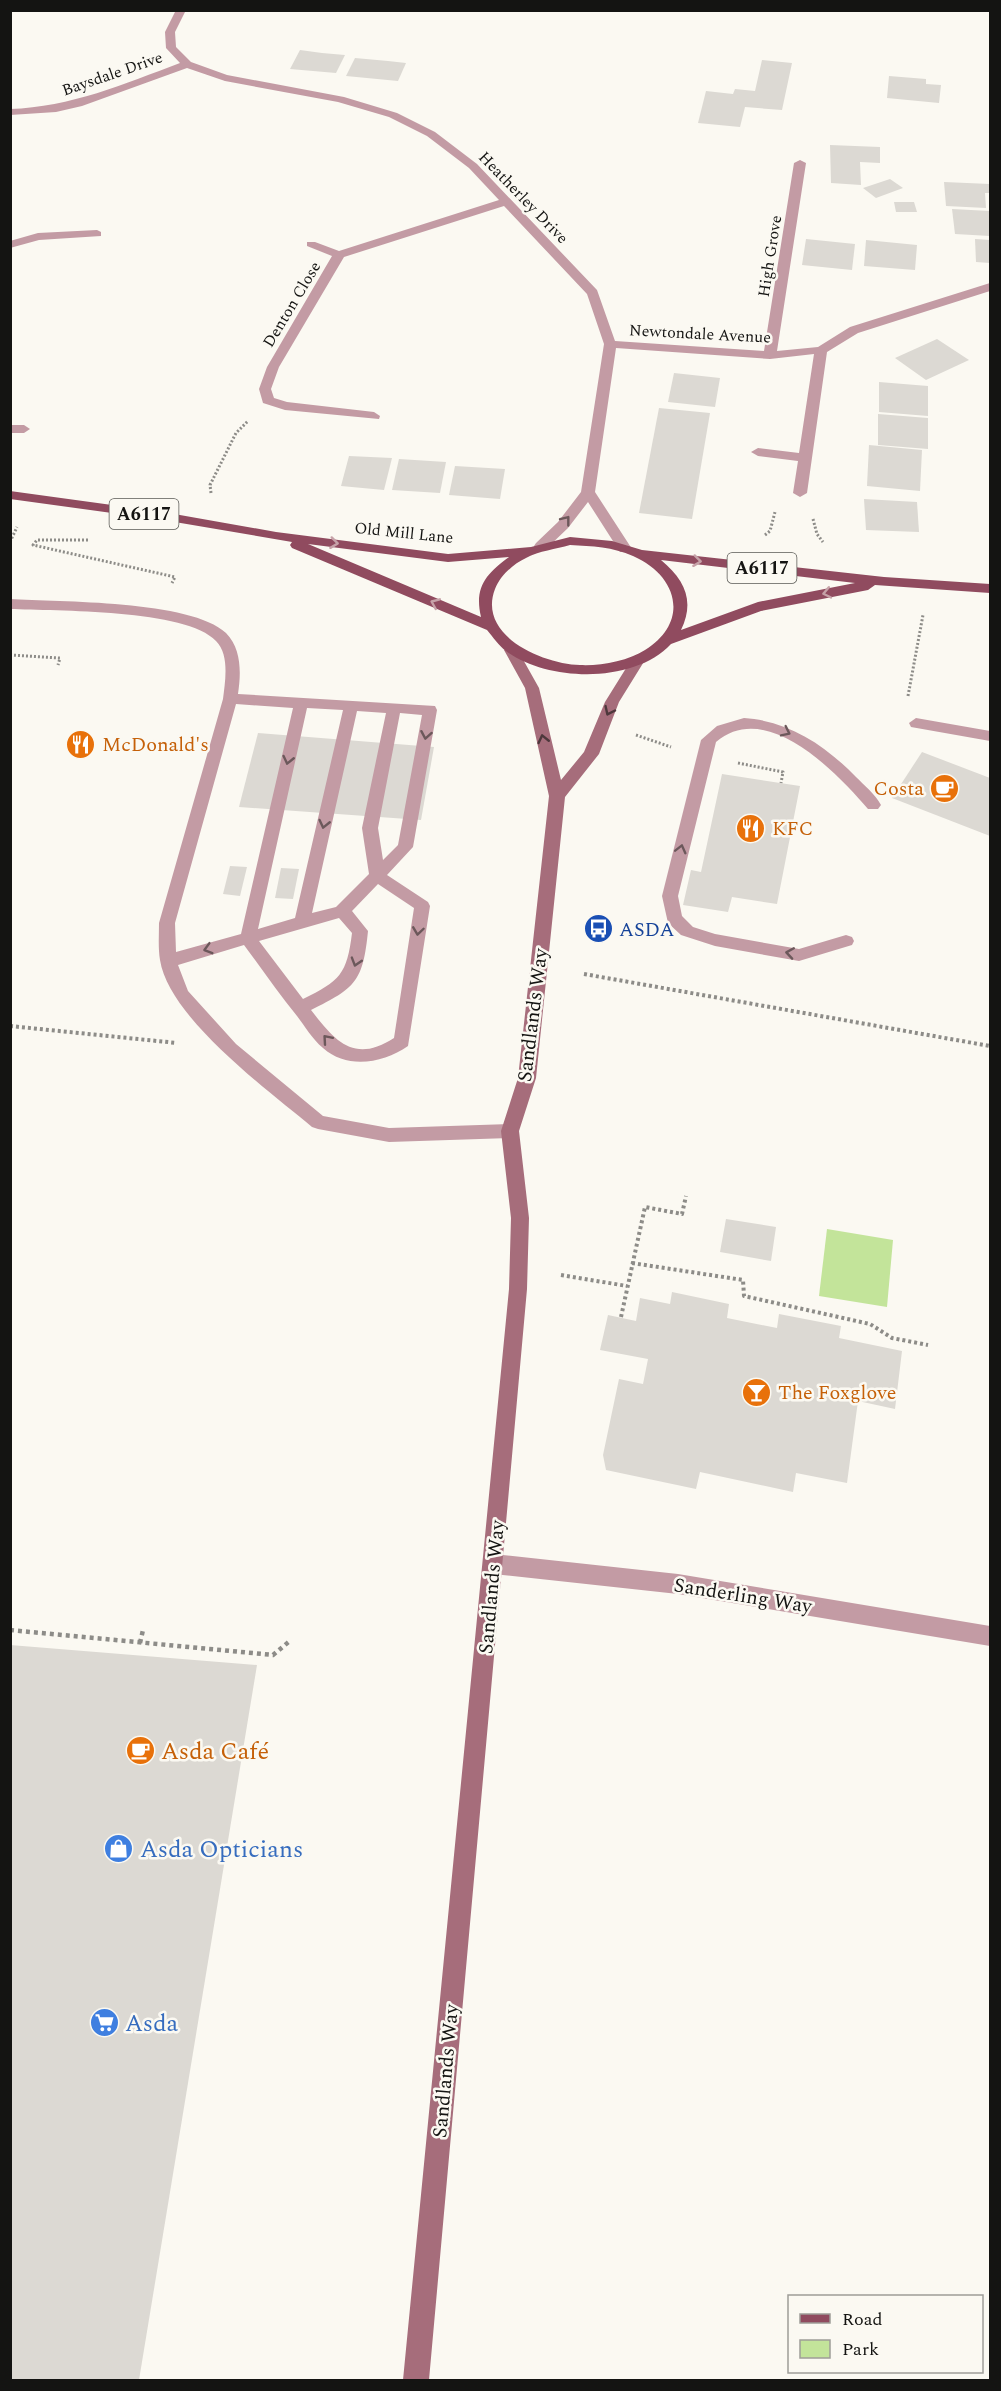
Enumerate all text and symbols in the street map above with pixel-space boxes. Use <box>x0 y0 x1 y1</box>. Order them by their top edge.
street label: Baysdale Drive <box>59 45 166 102</box>
street label: Heatherley Drive <box>473 146 574 250</box>
street label: High Grove <box>752 214 788 299</box>
street label: Denton Close <box>257 257 327 352</box>
street label: Newtondale Avenue <box>628 318 772 350</box>
road number: A6117 <box>110 499 178 529</box>
street label: Old Mill Lane <box>353 516 455 550</box>
one-way arrow <box>558 516 569 527</box>
one-way arrow <box>330 536 339 548</box>
road number: A6117 <box>728 553 796 583</box>
one-way arrow <box>693 554 702 566</box>
one-way arrow <box>822 586 832 599</box>
one-way arrow <box>431 599 442 611</box>
one-way arrow <box>604 704 616 715</box>
one-way arrow <box>779 725 790 737</box>
restaurant icon: McDonald's <box>65 728 97 760</box>
place label: McDonald's <box>102 730 209 760</box>
one-way arrow <box>420 731 432 740</box>
one-way arrow <box>537 734 550 744</box>
one-way arrow <box>283 755 296 765</box>
cafe icon: Costa <box>929 772 961 804</box>
place label: Costa <box>873 774 924 804</box>
restaurant icon: KFC <box>735 812 767 844</box>
place label: KFC <box>772 814 813 844</box>
one-way arrow <box>318 819 331 829</box>
one-way arrow <box>674 844 687 854</box>
bus stop icon: ASDA <box>582 913 614 945</box>
place label: ASDA <box>619 915 675 945</box>
one-way arrow <box>413 926 425 936</box>
one-way arrow <box>204 942 214 955</box>
street label: Sandlands Way <box>510 945 556 1084</box>
one-way arrow <box>785 947 794 959</box>
one-way arrow <box>351 956 363 966</box>
one-way arrow <box>323 1035 334 1046</box>
bar icon: The Foxglove <box>741 1376 773 1408</box>
place label: The Foxglove <box>778 1378 896 1408</box>
street label: Sandlands Way <box>471 1518 513 1655</box>
street label: Sanderling Way <box>672 1570 815 1622</box>
place label: Asda Café <box>161 1734 269 1770</box>
cafe icon: Asda Café <box>124 1735 156 1767</box>
place label: Asda Opticians <box>140 1832 303 1868</box>
shop icon: Asda Opticians <box>103 1833 135 1865</box>
street label: Sandlands Way <box>425 2002 467 2139</box>
place label: Asda <box>125 2006 179 2042</box>
supermarket icon: Asda <box>88 2007 120 2039</box>
legend <box>788 2295 983 2373</box>
text: Road <box>842 2306 883 2333</box>
text: Park <box>842 2336 879 2363</box>

